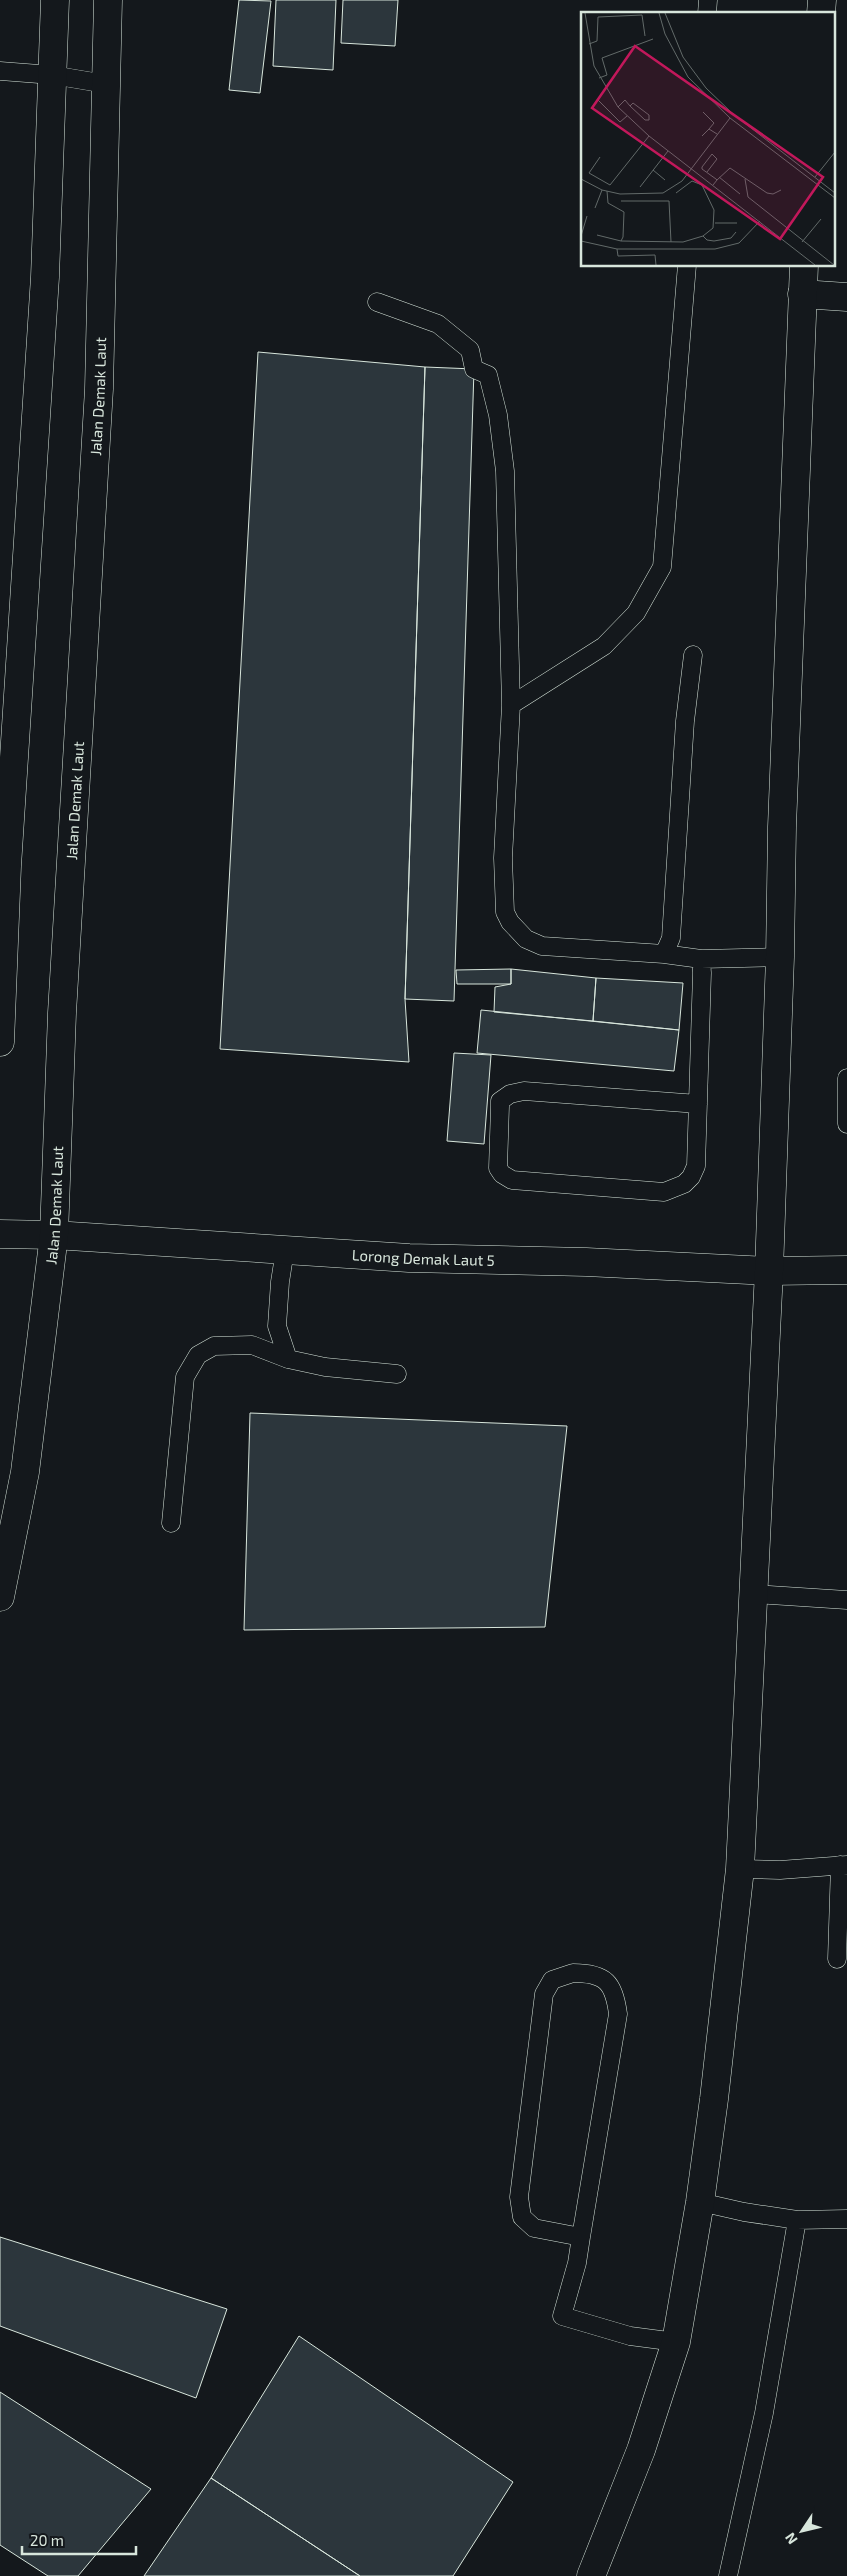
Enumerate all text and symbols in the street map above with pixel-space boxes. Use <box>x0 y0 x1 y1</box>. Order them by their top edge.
inset map <box>581 12 834 266</box>
street label: Jalan Demak Laut <box>86 337 109 456</box>
street label: Jalan Demak Laut <box>62 741 87 861</box>
street label: Jalan Demak Laut <box>41 1145 66 1265</box>
street label: Lorong Demak Laut 5 <box>351 1245 495 1269</box>
north arrow <box>777 2506 827 2556</box>
scale bar <box>22 2524 136 2556</box>
text: N <box>781 2530 801 2548</box>
text: 20 m <box>30 2531 64 2549</box>

